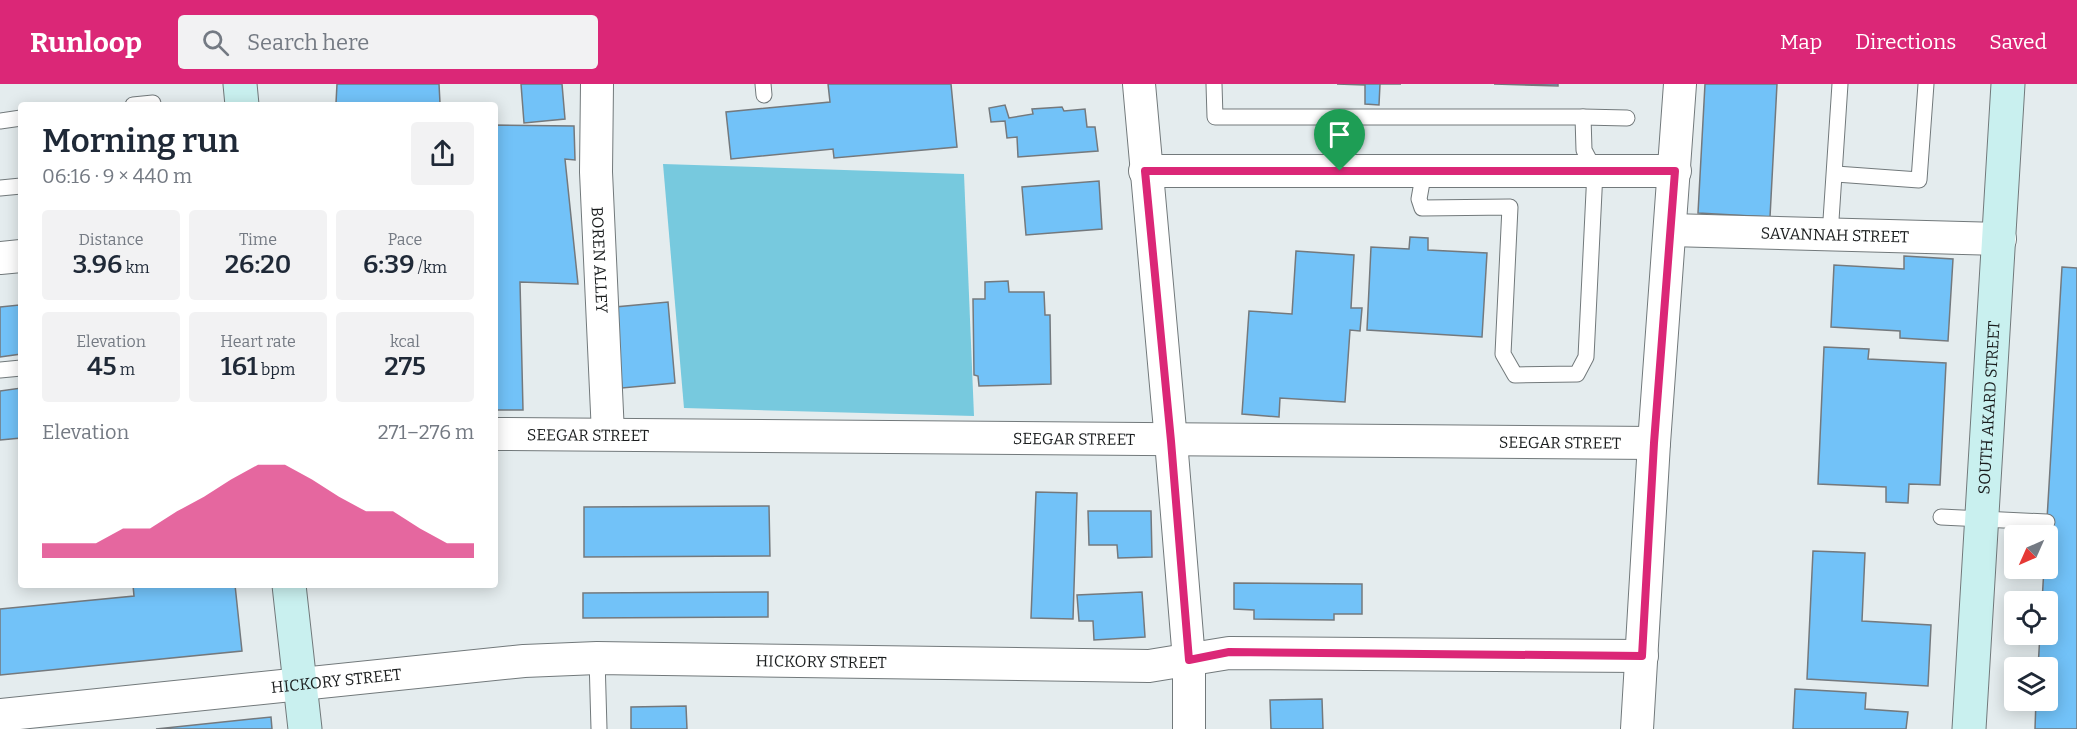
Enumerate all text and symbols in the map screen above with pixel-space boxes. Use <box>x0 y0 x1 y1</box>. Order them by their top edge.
search box <box>178 15 598 69</box>
text: Runloop <box>30 26 142 59</box>
icon: search <box>199 26 232 59</box>
text: Search here <box>247 29 369 56</box>
text: Map <box>1780 29 1822 55</box>
text: Directions <box>1855 29 1956 55</box>
text: Saved <box>1989 29 2047 55</box>
pin <box>1314 109 1365 171</box>
icon: arrive <box>1323 118 1356 151</box>
text: Morning run <box>42 121 239 161</box>
button: share <box>411 122 474 185</box>
text: 06:16 · 9 × 440 m <box>42 164 192 188</box>
street label: BOREN ALLEY <box>588 206 612 314</box>
street label: SAVANNAH STREET <box>1761 223 1909 246</box>
text: Distance <box>79 230 143 249</box>
text: Time <box>239 230 277 249</box>
text: Pace <box>388 230 422 249</box>
text: 3.96 <box>72 249 122 280</box>
text: 26:20 <box>225 249 291 280</box>
text: 6:39 <box>363 249 414 280</box>
text: km <box>122 258 150 277</box>
text: /km <box>414 258 447 277</box>
street label: SOUTH AKARD STREET <box>1974 320 2003 495</box>
text: Elevation <box>76 332 146 351</box>
text: Heart rate <box>220 332 296 351</box>
text: kcal <box>390 332 420 351</box>
text: 45 <box>87 351 117 382</box>
text: 161 <box>221 351 258 382</box>
text: 275 <box>384 351 426 382</box>
text: m <box>117 360 135 379</box>
text: bpm <box>258 360 295 379</box>
text: Elevation <box>42 420 129 444</box>
text: 271–276 m <box>378 420 474 444</box>
street label: SEEGAR STREET <box>527 425 649 445</box>
street label: SEEGAR STREET <box>1013 429 1135 448</box>
street label: SEEGAR STREET <box>1499 432 1621 452</box>
north arrow <box>2004 525 2058 579</box>
map controls <box>2004 525 2058 711</box>
button: locate <box>2004 591 2058 645</box>
street label: HICKORY STREET <box>755 651 887 672</box>
button: layers <box>2004 657 2058 711</box>
street label: HICKORY STREET <box>270 664 403 697</box>

